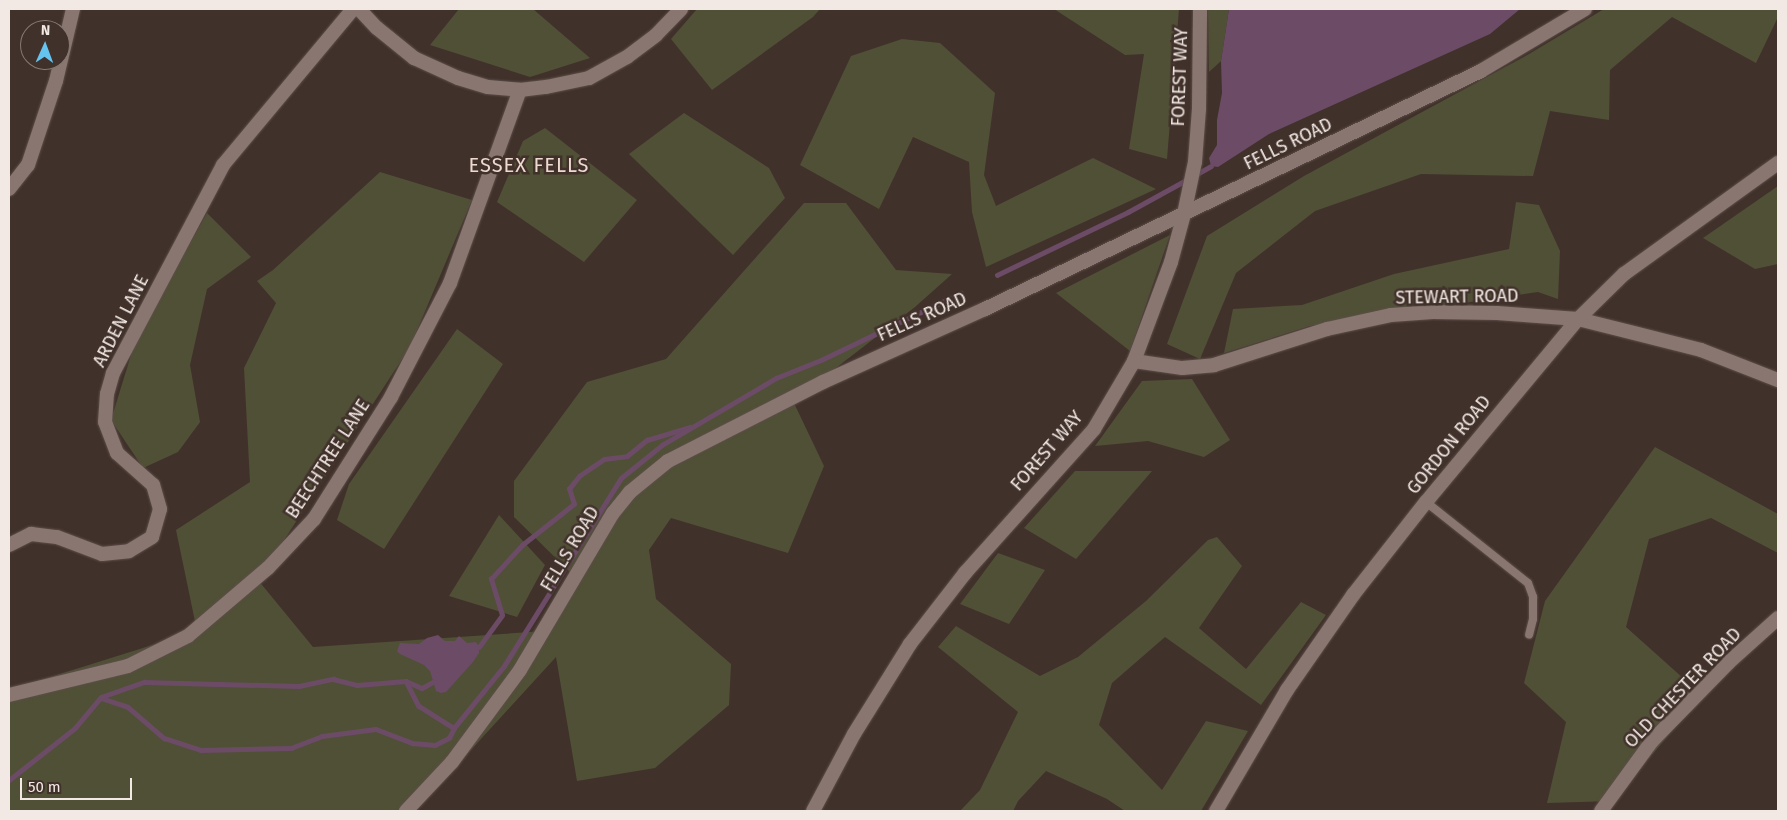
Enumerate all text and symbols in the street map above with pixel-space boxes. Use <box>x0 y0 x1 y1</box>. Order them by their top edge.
north arrow <box>20 20 70 70</box>
text: N <box>41 22 50 39</box>
street label: FOREST WAY <box>1167 27 1193 127</box>
street label: FELLS ROAD <box>1240 113 1336 175</box>
district label: ESSEX FELLS <box>467 153 591 177</box>
street label: ARDEN LANE <box>89 271 153 371</box>
street label: STEWART ROAD <box>1395 285 1519 309</box>
street label: FELLS ROAD <box>874 288 970 346</box>
street label: GORDON ROAD <box>1403 391 1495 499</box>
street label: BEECHTREE LANE <box>281 395 375 523</box>
street label: FOREST WAY <box>1006 407 1088 495</box>
street label: FELLS ROAD <box>536 502 604 596</box>
street label: OLD CHESTER ROAD <box>1620 624 1746 752</box>
scale bar <box>22 768 135 800</box>
text: 50 m <box>28 778 61 796</box>

